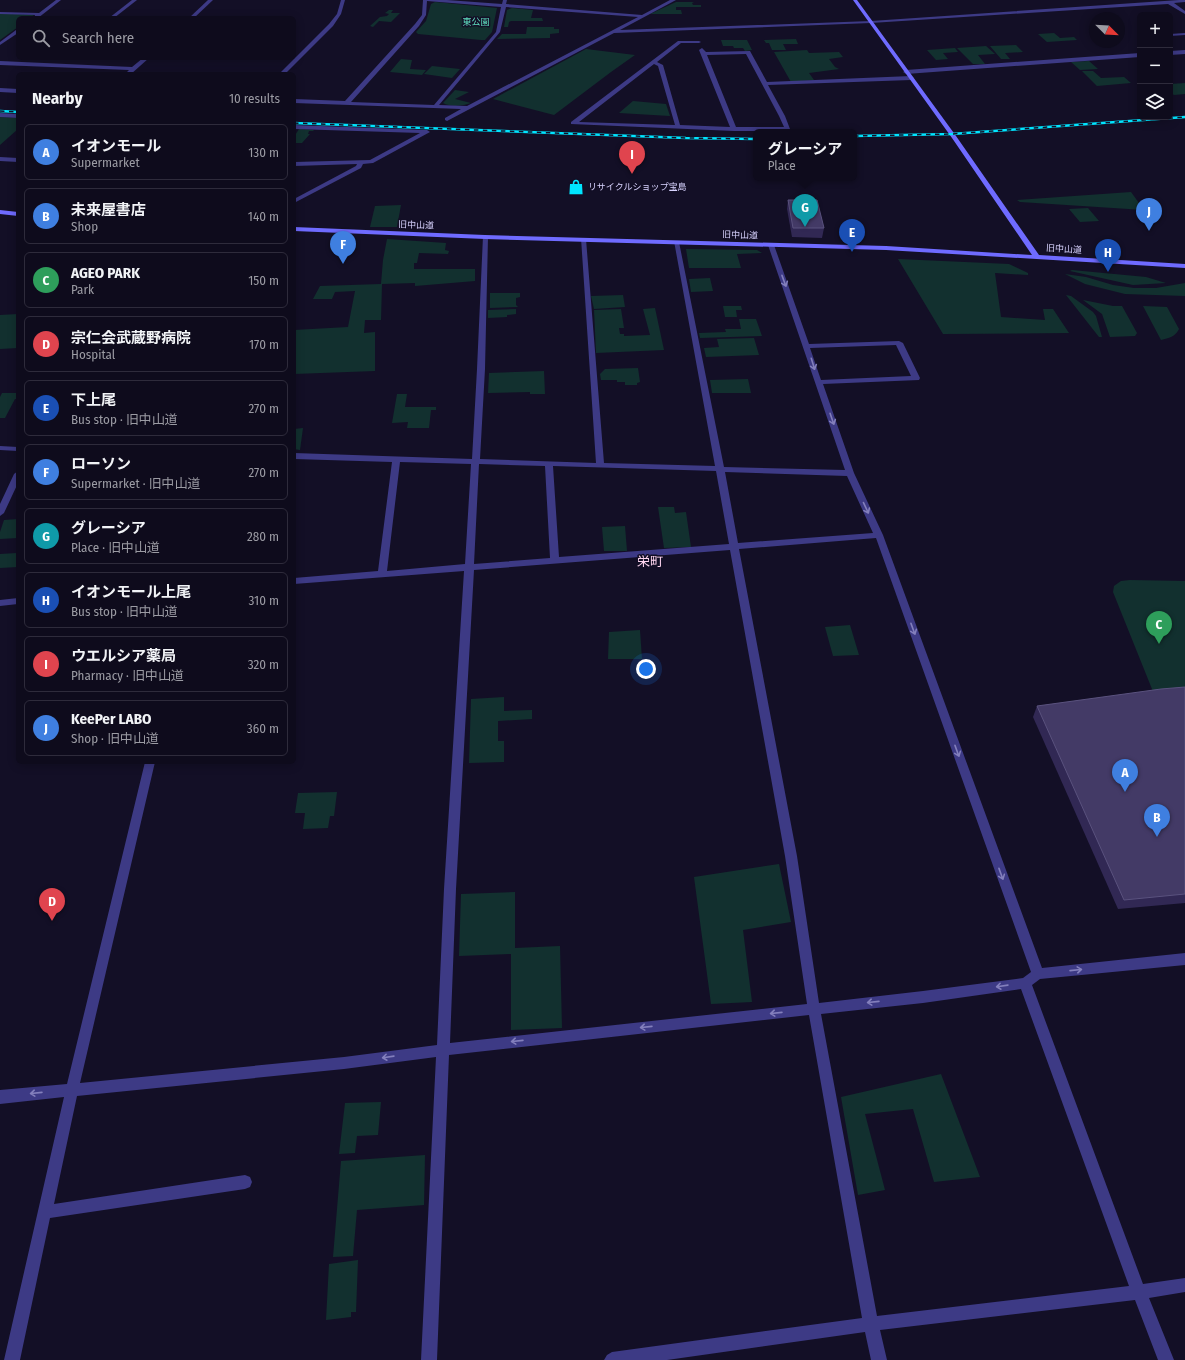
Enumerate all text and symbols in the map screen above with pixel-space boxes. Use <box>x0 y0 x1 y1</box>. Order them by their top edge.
north arrow <box>1089 12 1125 48</box>
map controls <box>1137 12 1173 120</box>
button: + <box>1137 12 1173 48</box>
search box <box>16 16 296 60</box>
park label: 東公園 <box>462 17 490 27</box>
icon: search <box>30 27 52 49</box>
text: Search here <box>62 29 134 47</box>
button: − <box>1137 48 1173 84</box>
button: layers <box>1137 84 1173 120</box>
text: Nearby <box>32 88 83 109</box>
text: 10 results <box>229 91 280 106</box>
popup <box>753 129 857 181</box>
text: イオンモール <box>71 137 161 155</box>
text: グレーシア <box>768 140 842 158</box>
pin: I <box>619 141 645 174</box>
text: A <box>42 145 50 160</box>
text: 130 m <box>248 145 279 160</box>
text: Supermarket <box>71 155 140 170</box>
text: Place <box>768 158 796 173</box>
shop icon: リサイクルショップ宝島 <box>567 178 585 196</box>
place label: リサイクルショップ宝島 <box>588 182 687 192</box>
pin: G <box>792 194 818 227</box>
pin: J <box>1136 198 1162 231</box>
text: 未来屋書店 <box>71 201 146 219</box>
text: B <box>42 209 50 224</box>
text: 140 m <box>248 209 279 224</box>
text: Shop <box>71 219 98 234</box>
street label: 旧中山道 <box>398 219 434 231</box>
pin: E <box>839 219 865 252</box>
street label: 旧中山道 <box>722 229 758 241</box>
pin: F <box>330 231 356 264</box>
pin: H <box>1095 239 1121 272</box>
street label: 旧中山道 <box>1046 243 1082 255</box>
text: AGEO PARK <box>71 264 140 282</box>
text: C <box>43 273 49 288</box>
text: 150 m <box>248 273 279 288</box>
one-way arrow <box>781 275 789 287</box>
text: Park <box>71 282 94 297</box>
text: 宗仁会武蔵野病院 <box>71 329 191 347</box>
text: D <box>42 337 50 352</box>
text: 170 m <box>249 337 279 352</box>
text: Hospital <box>71 347 115 362</box>
one-way arrow <box>810 357 817 370</box>
text: 下上尾 <box>71 391 116 409</box>
text: E <box>43 401 49 416</box>
text: 270 m <box>248 401 279 416</box>
text: Bus stop · 旧中山道 <box>71 412 178 427</box>
one-way arrow <box>828 413 836 425</box>
text: ローソン <box>71 455 131 473</box>
text: F <box>43 465 49 480</box>
text: 270 m <box>248 465 279 480</box>
text: Supermarket · 旧中山道 <box>71 476 201 491</box>
one-way arrow <box>863 502 870 514</box>
text: グレーシア <box>71 519 146 537</box>
text: G <box>42 529 50 544</box>
text: 280 m <box>247 529 279 544</box>
text: Place · 旧中山道 <box>71 540 160 555</box>
district label: 栄町 <box>637 554 663 569</box>
text: イオンモール上尾 <box>71 583 191 601</box>
text: H <box>42 593 50 608</box>
text: 310 m <box>249 593 279 608</box>
text: Bus stop · 旧中山道 <box>71 604 178 619</box>
pin: C <box>1146 611 1172 644</box>
one-way arrow <box>910 623 918 635</box>
text: ウエルシア薬局 <box>71 647 176 665</box>
text: I <box>44 657 48 672</box>
text: 320 m <box>248 657 279 672</box>
your location <box>636 659 656 679</box>
text: Pharmacy · 旧中山道 <box>71 668 184 683</box>
text: KeePer LABO <box>71 710 152 728</box>
text: J <box>44 721 48 736</box>
text: 360 m <box>247 721 279 736</box>
text: Shop · 旧中山道 <box>71 731 159 746</box>
one-way arrow <box>954 745 962 757</box>
pin: A <box>1112 759 1138 792</box>
pin: B <box>1144 804 1170 837</box>
one-way arrow <box>998 867 1006 879</box>
pin: D <box>39 888 65 921</box>
one-way arrow <box>1069 966 1082 974</box>
one-way arrow <box>996 982 1009 990</box>
one-way arrow <box>867 999 880 1006</box>
one-way arrow <box>769 1009 782 1017</box>
one-way arrow <box>640 1023 653 1031</box>
one-way arrow <box>511 1038 524 1045</box>
one-way arrow <box>382 1053 395 1061</box>
one-way arrow <box>30 1089 43 1097</box>

